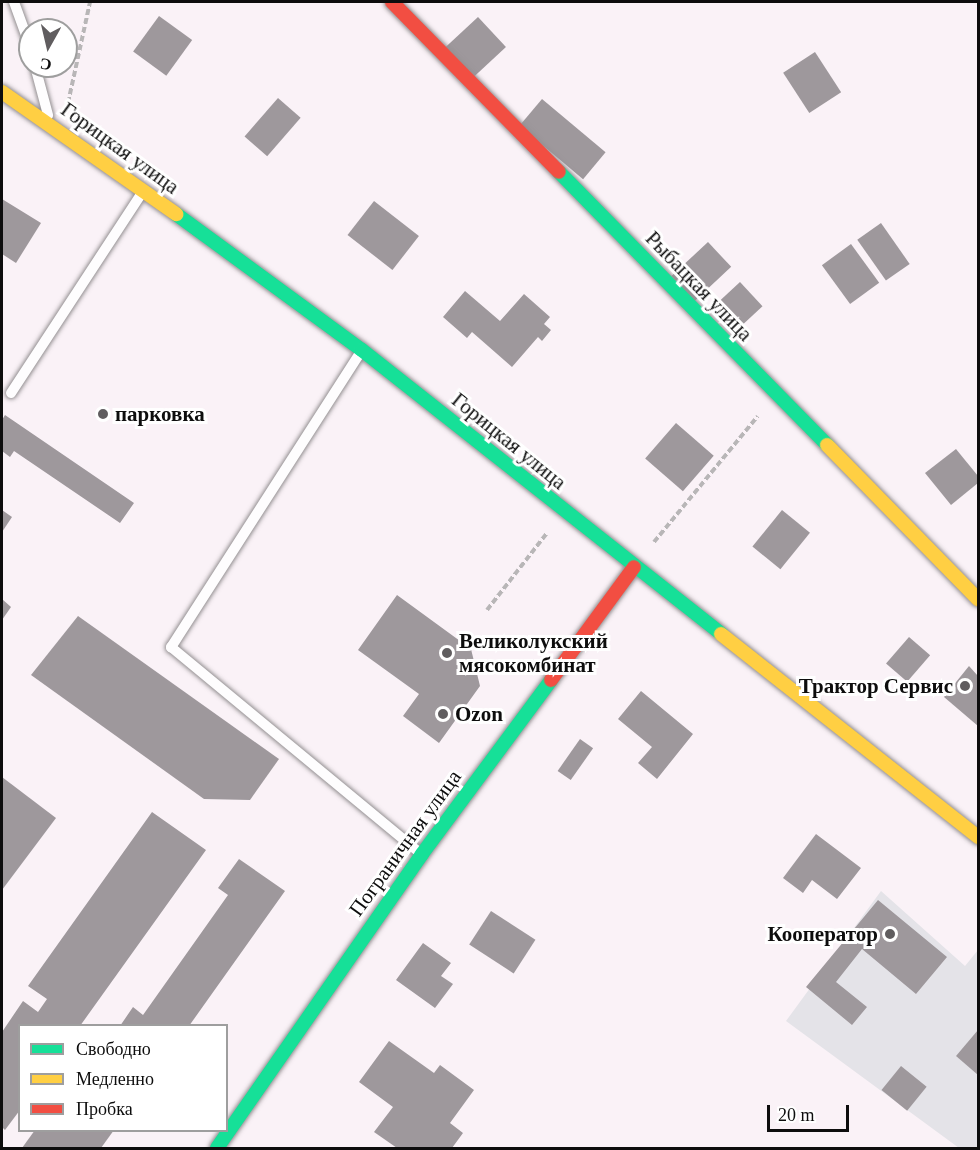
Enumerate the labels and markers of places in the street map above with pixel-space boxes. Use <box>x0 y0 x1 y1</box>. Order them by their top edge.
place label: парковка <box>115 401 205 427</box>
marker: парковка <box>96 407 110 421</box>
place label: Великолукский мясокомбинат <box>459 628 608 678</box>
marker: Великолукский мясокомбинат <box>440 646 454 660</box>
place label: Трактор Сервис <box>799 673 953 699</box>
marker: Трактор Сервис <box>958 679 972 693</box>
place label: Ozon <box>455 701 503 727</box>
marker: Ozon <box>436 707 450 721</box>
place label: Кооператор <box>768 921 878 947</box>
marker: Кооператор <box>883 927 897 941</box>

